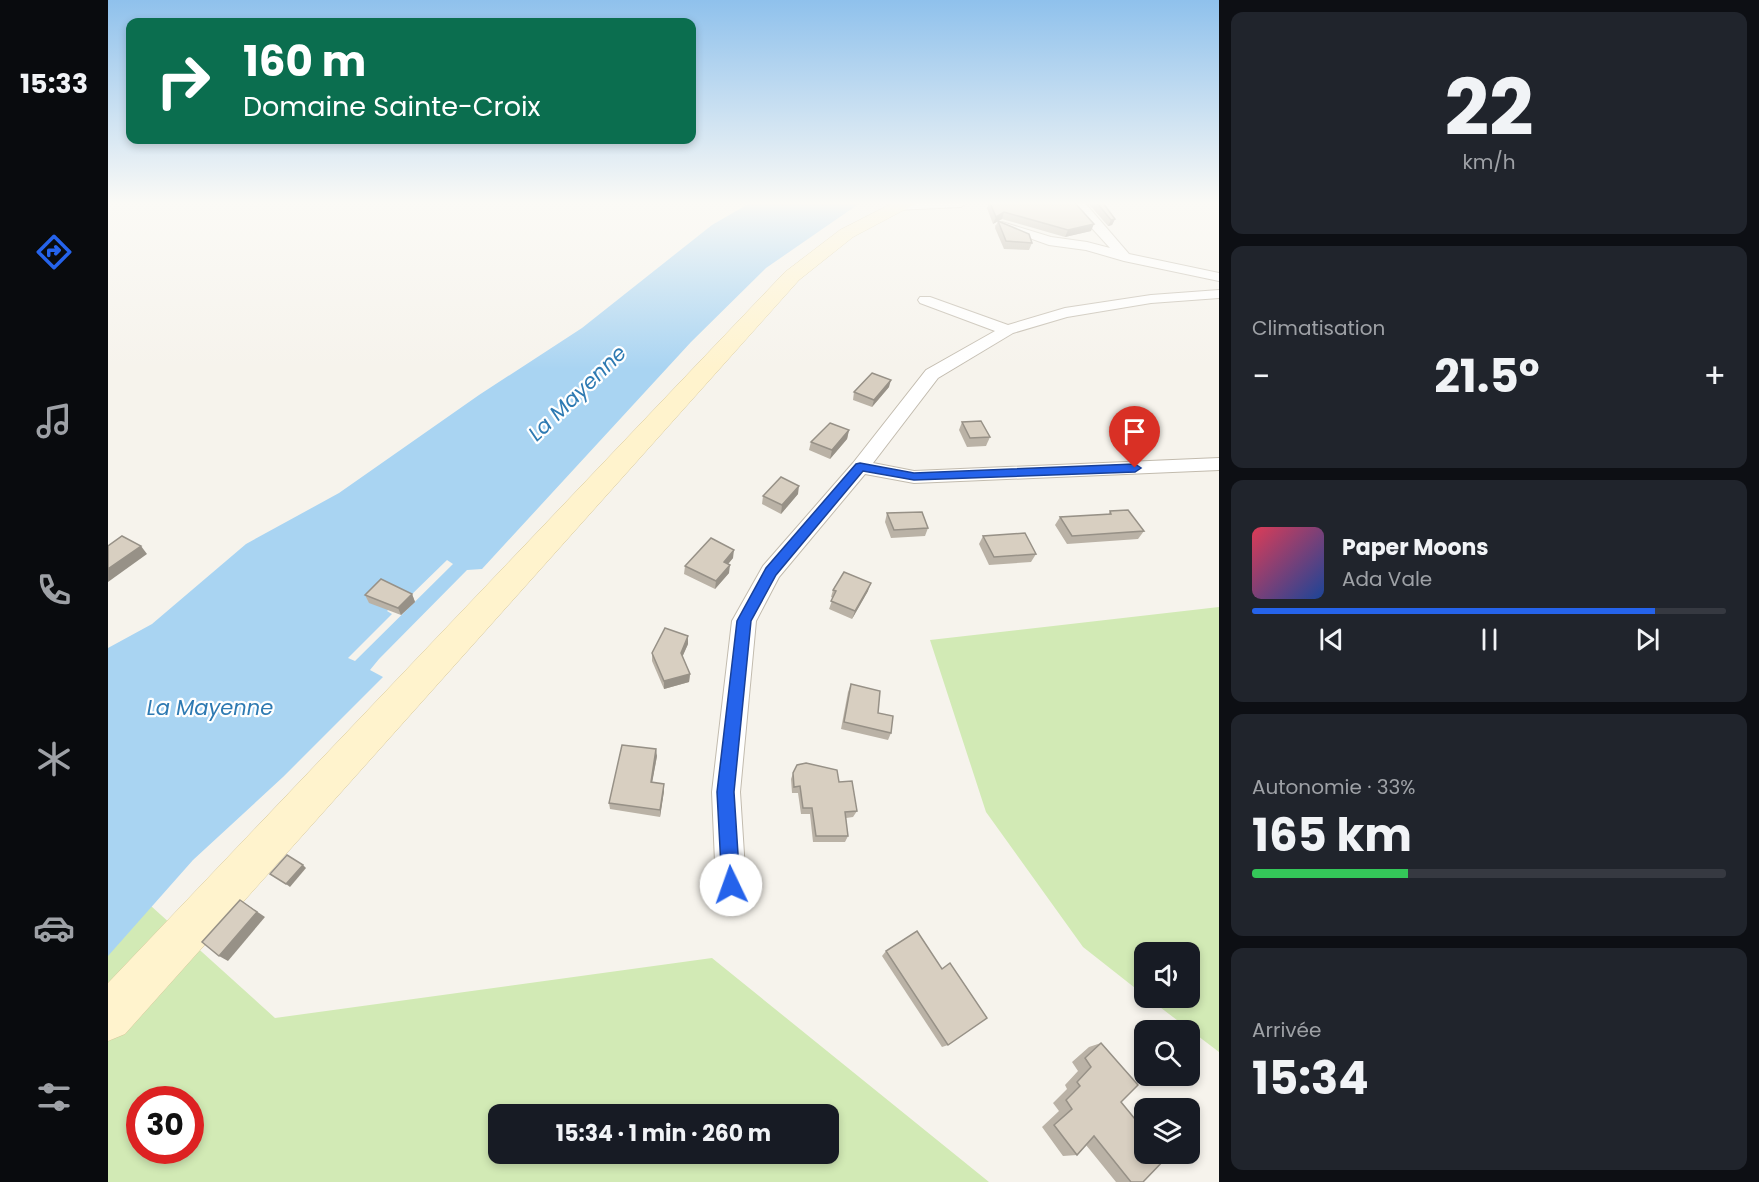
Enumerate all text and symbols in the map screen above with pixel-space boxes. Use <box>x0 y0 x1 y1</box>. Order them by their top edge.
text: 160 m <box>243 32 366 91</box>
icon: right <box>144 42 222 120</box>
text: 22 <box>1444 53 1534 162</box>
text: 15:33 <box>20 65 88 102</box>
text: Domaine Sainte-Croix <box>243 88 541 125</box>
text: km/h <box>1462 148 1516 176</box>
icon: directions <box>33 231 75 273</box>
text: Climatisation <box>1252 314 1385 342</box>
water label: La Mayenne <box>521 339 633 447</box>
text: 21.5° <box>1434 345 1540 408</box>
text: − <box>1252 353 1270 400</box>
text: + <box>1703 353 1726 400</box>
icon: music <box>33 400 75 442</box>
pin <box>1109 406 1160 468</box>
icon: arrive <box>1118 415 1151 448</box>
text: Paper Moons <box>1342 532 1489 563</box>
text: Ada Vale <box>1342 565 1432 593</box>
icon: phone <box>33 569 75 611</box>
icon: previous <box>1315 623 1348 656</box>
icon: pause <box>1473 623 1506 656</box>
icon: next <box>1631 623 1664 656</box>
water label: La Mayenne <box>147 693 273 722</box>
icon: climate <box>33 738 75 780</box>
text: Autonomie · 33% <box>1252 773 1416 801</box>
text: 165 km <box>1252 804 1412 867</box>
position arrow <box>699 853 763 917</box>
icon: car <box>33 907 75 949</box>
map controls <box>1134 942 1200 1164</box>
button: sound <box>1134 942 1200 1008</box>
text: Arrivée <box>1252 1016 1321 1044</box>
button: search <box>1134 1020 1200 1086</box>
text: 15:34 <box>1252 1047 1369 1110</box>
icon: filters <box>33 1076 75 1118</box>
speed limit sign: 30 <box>126 1086 204 1164</box>
button: layers <box>1134 1098 1200 1164</box>
text: 15:34 · 1 min · 260 m <box>556 1118 771 1149</box>

